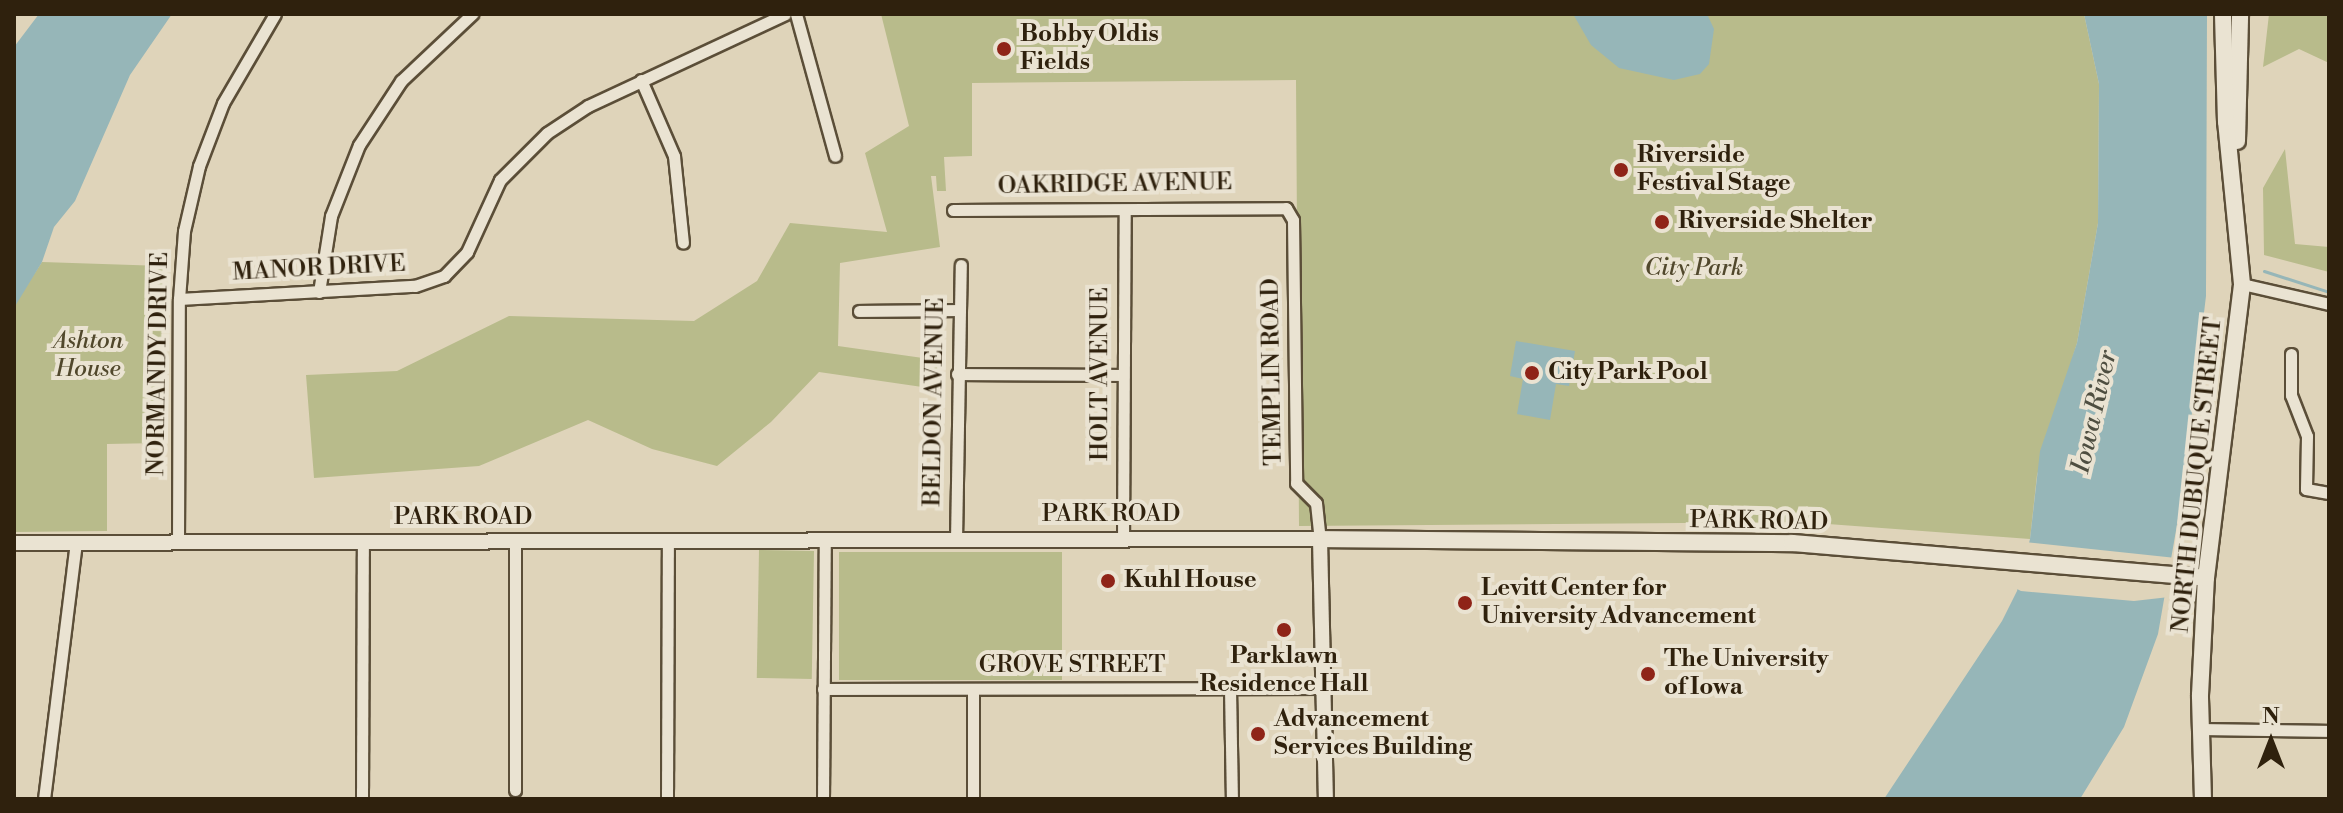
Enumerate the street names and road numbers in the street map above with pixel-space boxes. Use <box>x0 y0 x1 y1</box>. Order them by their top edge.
street label: OAKRIDGE AVENUE <box>997 169 1233 201</box>
street label: MANOR DRIVE <box>232 250 406 288</box>
street label: NORMANDY DRIVE <box>143 252 175 476</box>
street label: TEMPLIN ROAD <box>1257 278 1289 466</box>
street label: HOLT AVENUE <box>1087 287 1115 461</box>
street label: BELDON AVENUE <box>919 297 951 507</box>
street label: NORTH DUBUQUE STREET <box>2167 316 2229 634</box>
street label: PARK ROAD <box>1042 501 1180 529</box>
street label: PARK ROAD <box>394 504 532 532</box>
street label: PARK ROAD <box>1689 506 1829 538</box>
street label: GROVE STREET <box>979 652 1165 680</box>

